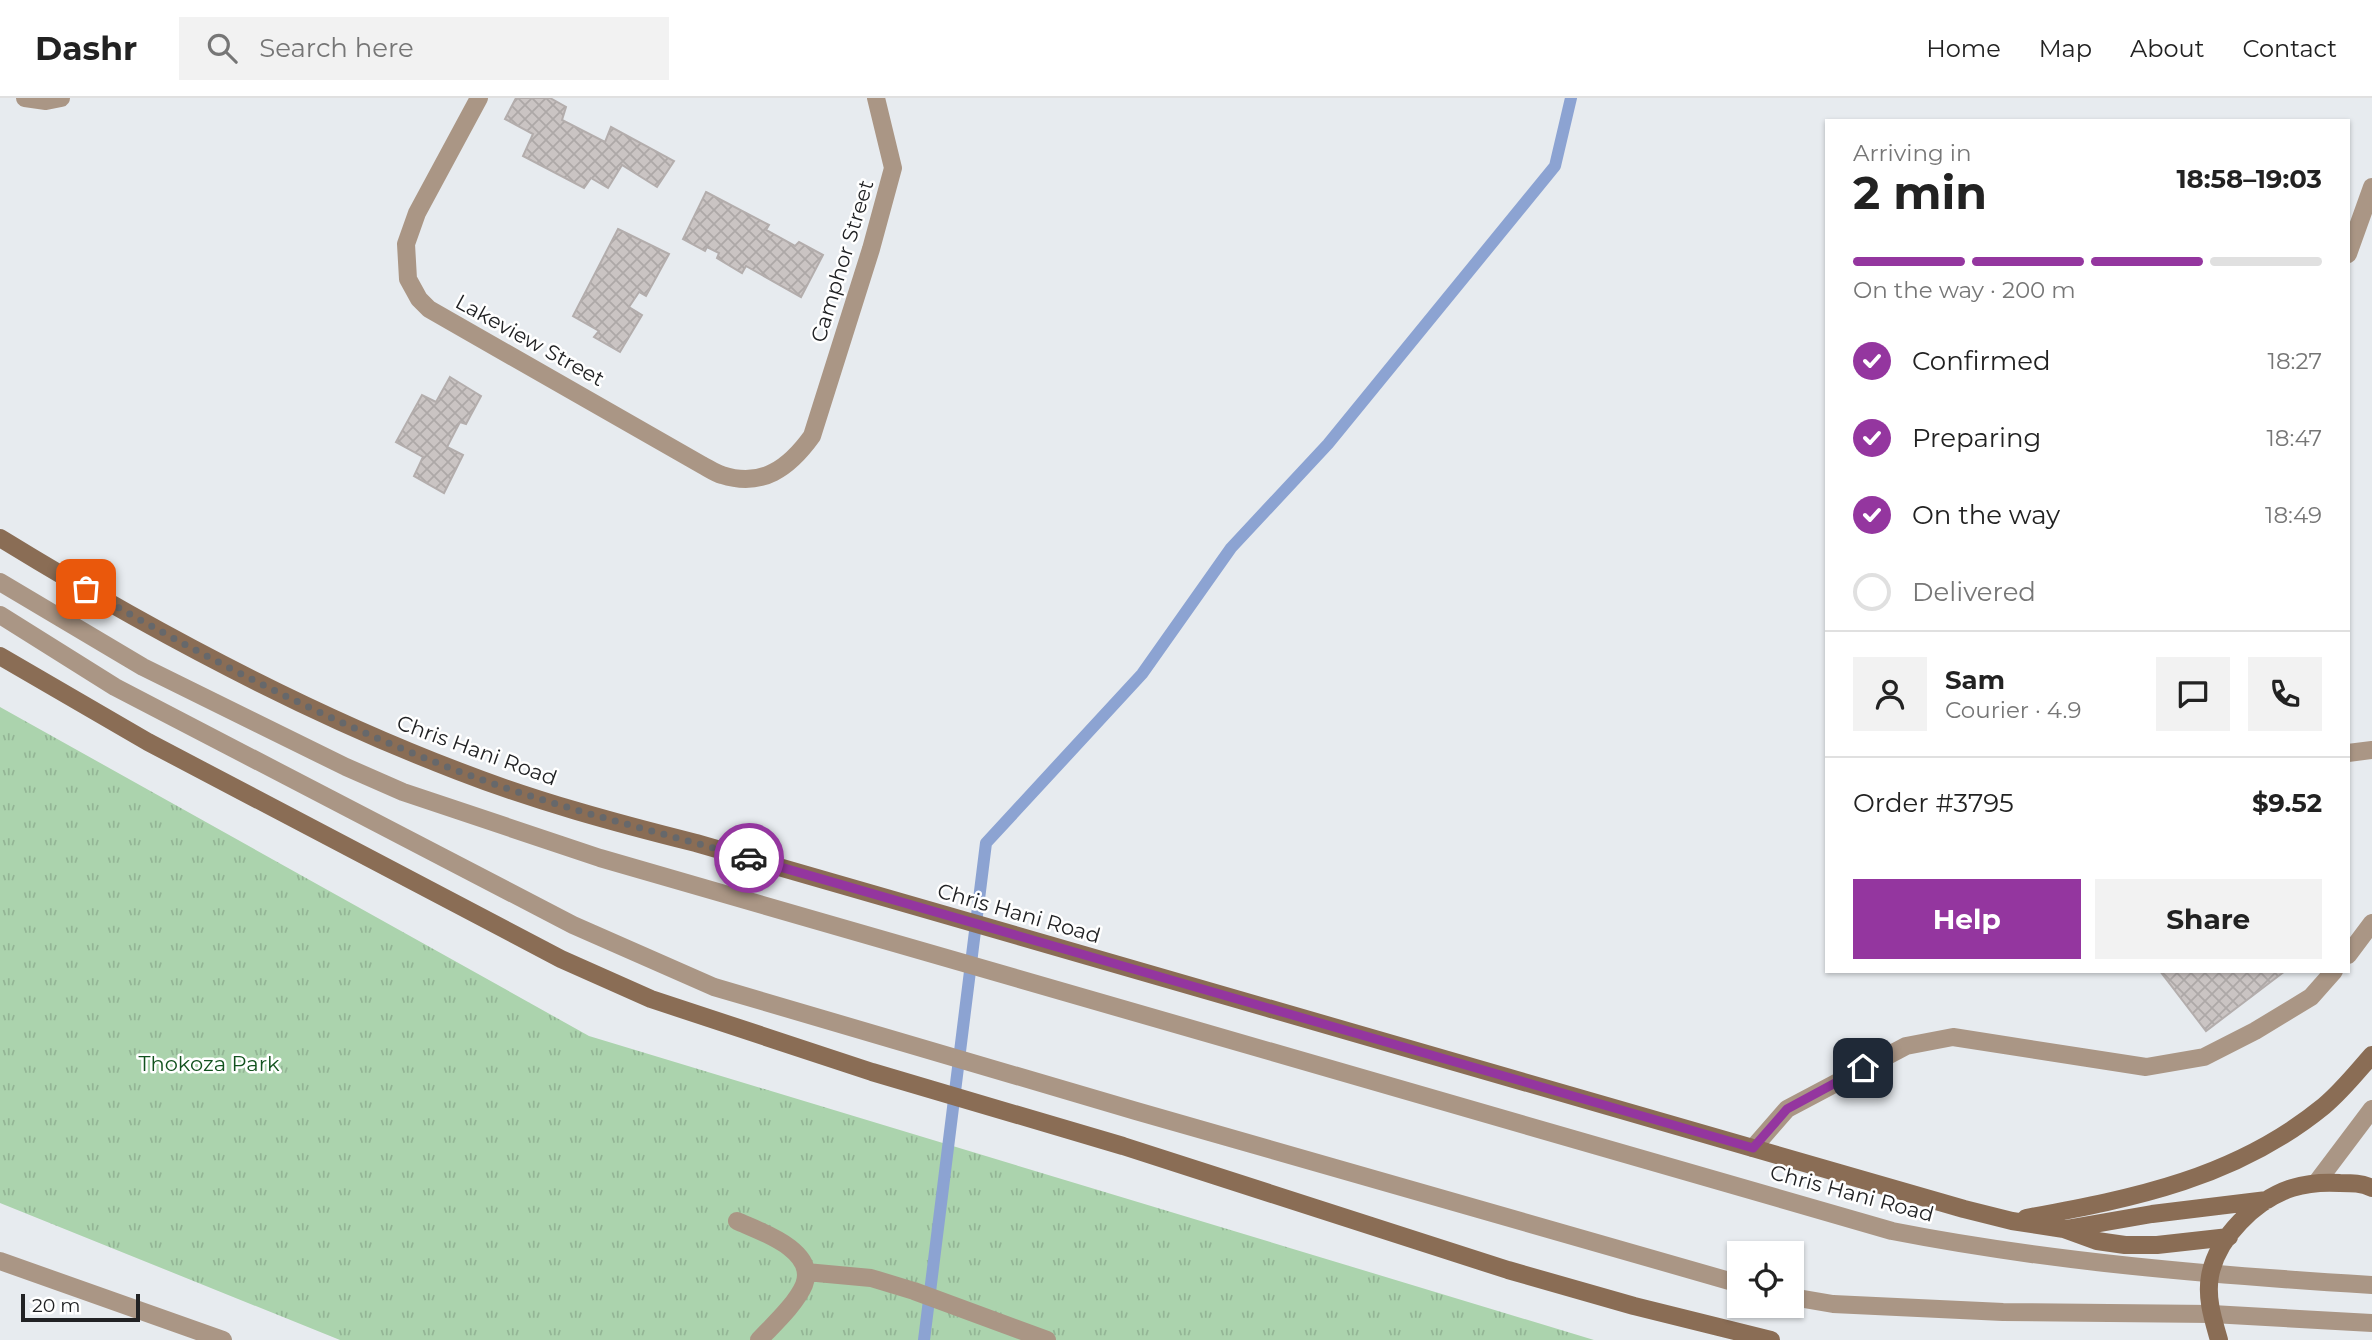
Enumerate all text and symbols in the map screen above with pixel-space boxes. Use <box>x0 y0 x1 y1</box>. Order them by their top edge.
search box <box>179 17 669 80</box>
text: Dashr <box>35 28 137 68</box>
icon: search <box>203 29 241 67</box>
text: Search here <box>259 32 414 64</box>
text: Home <box>1926 34 2001 63</box>
text: Map <box>2039 34 2092 63</box>
text: About <box>2130 34 2204 63</box>
text: Contact <box>2242 34 2337 63</box>
text: Arriving in <box>1853 139 1972 167</box>
text: 18:58–19:03 <box>2176 163 2322 195</box>
text: 2 min <box>1853 164 1987 221</box>
street label: Camphor Street <box>805 177 879 345</box>
text: On the way · 200 m <box>1853 276 2076 304</box>
street label: Lakeview Street <box>451 289 609 391</box>
icon: check <box>1853 342 1891 380</box>
text: Confirmed <box>1912 345 2051 377</box>
text: 18:27 <box>2268 347 2322 375</box>
icon: check <box>1853 419 1891 457</box>
text: Preparing <box>1912 422 2041 454</box>
text: 18:47 <box>2267 424 2322 452</box>
icon: check <box>1853 496 1891 534</box>
text: On the way <box>1912 499 2060 531</box>
text: 18:49 <box>2265 501 2322 529</box>
pin <box>56 559 116 619</box>
icon: bag <box>67 570 105 608</box>
text: Delivered <box>1912 576 2036 608</box>
button: person <box>1853 657 1927 731</box>
button: chat <box>2156 657 2230 731</box>
button: phone <box>2248 657 2322 731</box>
text: Sam <box>1945 664 2005 696</box>
text: Courier · 4.9 <box>1945 696 2081 724</box>
street label: Chris Hani Road <box>394 709 560 791</box>
text: Order #3795 <box>1853 787 2014 819</box>
text: $9.52 <box>2252 787 2322 819</box>
courier <box>714 823 784 893</box>
icon: car <box>730 839 768 877</box>
street label: Chris Hani Road <box>935 878 1103 948</box>
button: Help <box>1853 879 2081 959</box>
button: Share <box>2095 879 2322 959</box>
pin <box>1833 1038 1893 1098</box>
icon: home <box>1844 1049 1882 1087</box>
park label: Thokoza Park <box>138 1051 280 1076</box>
street label: Chris Hani Road <box>1767 1159 1937 1227</box>
map controls <box>1727 1241 1804 1318</box>
button: locate <box>1727 1241 1804 1318</box>
scale bar <box>21 1291 140 1323</box>
text: 20 m <box>32 1294 80 1317</box>

